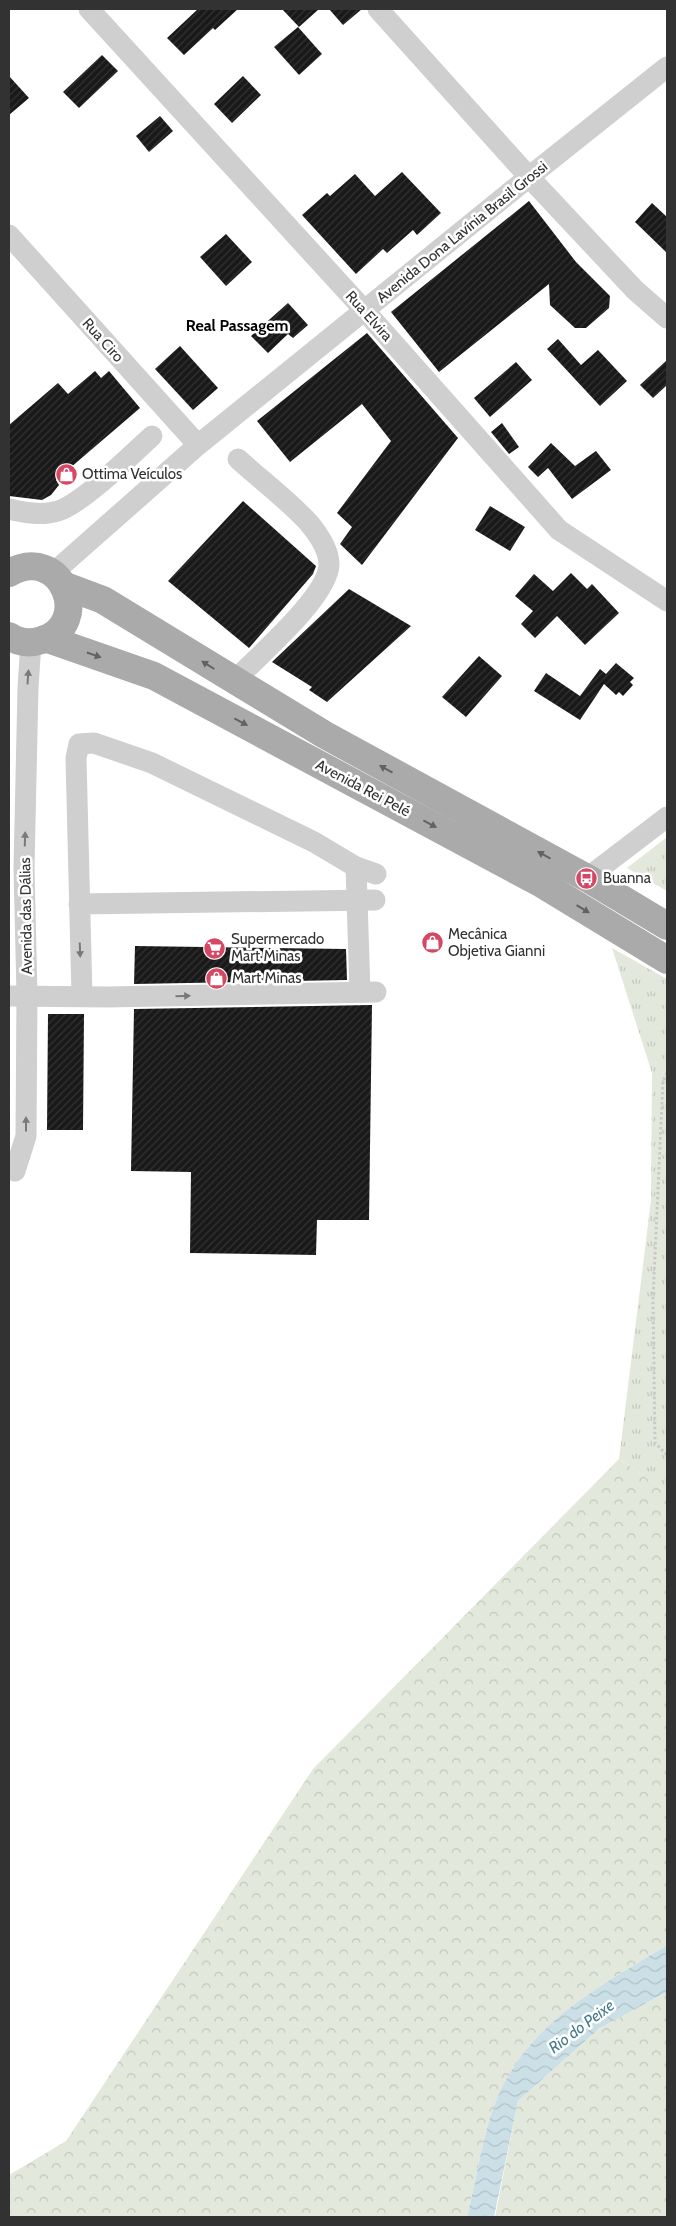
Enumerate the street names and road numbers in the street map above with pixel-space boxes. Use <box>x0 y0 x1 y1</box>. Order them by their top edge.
street label: Avenida Dona Lavínia Brasil Grossi <box>373 157 551 307</box>
street label: Rua Elvira <box>342 287 397 345</box>
street label: Rua Ciro <box>79 314 127 366</box>
street label: Avenida Rei Pelé <box>313 756 414 821</box>
street label: Avenida das Dálias <box>16 857 36 975</box>

